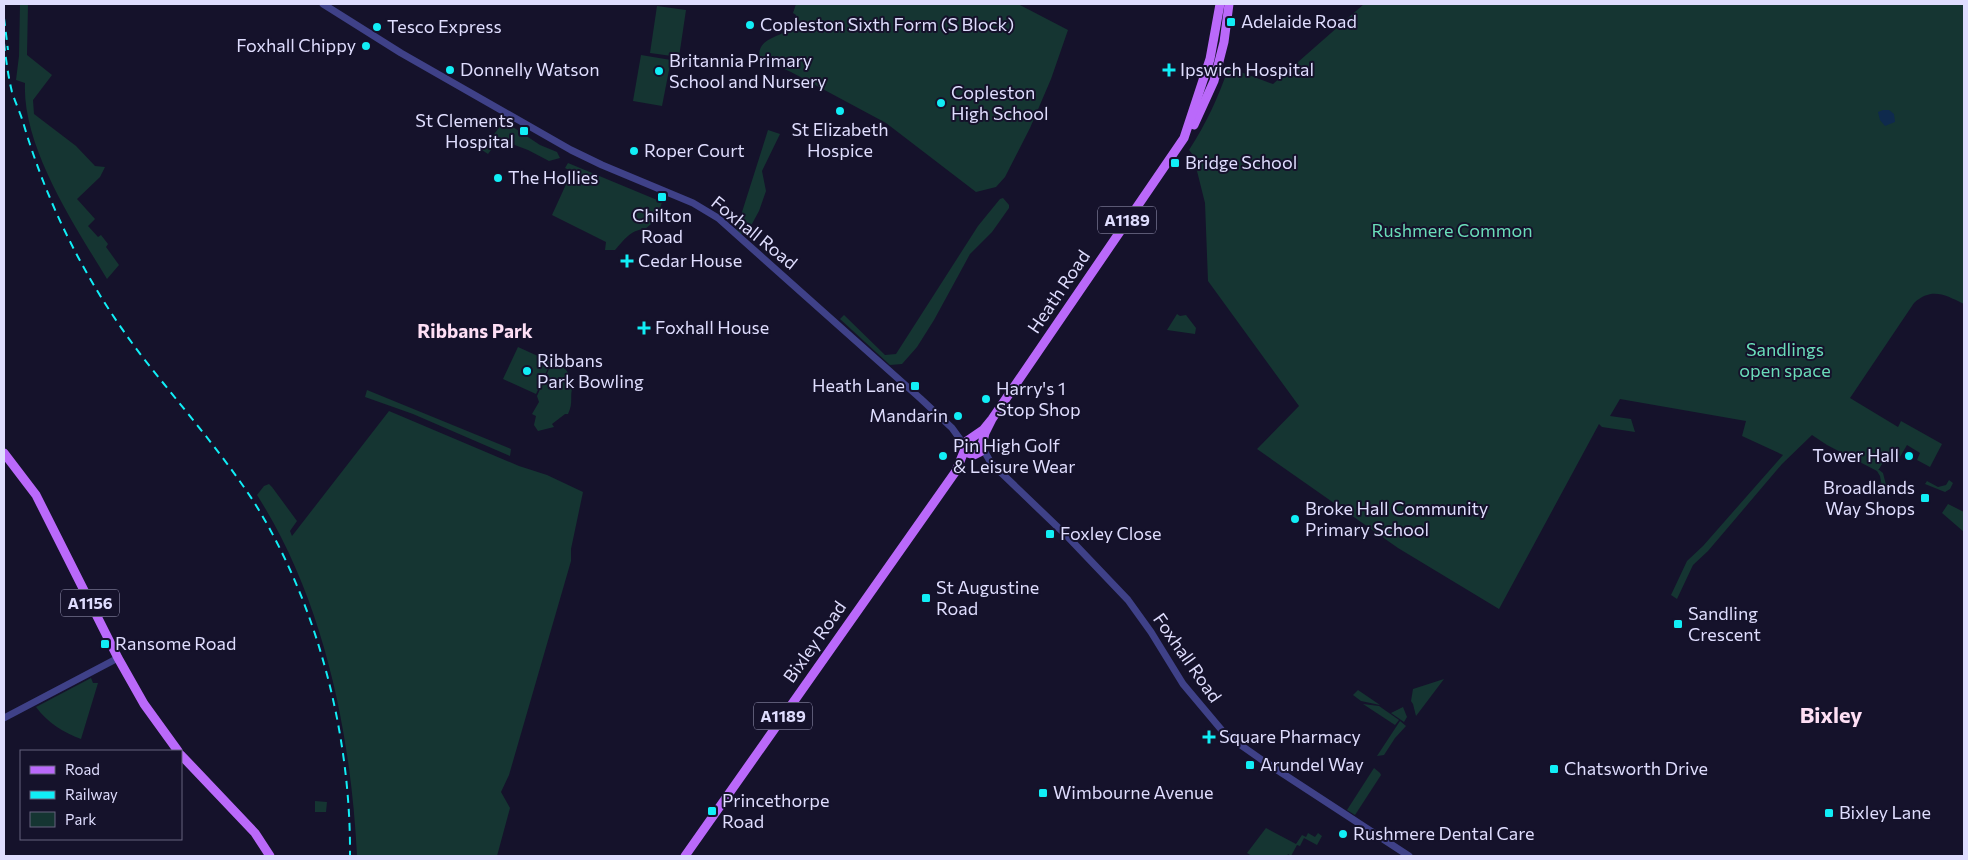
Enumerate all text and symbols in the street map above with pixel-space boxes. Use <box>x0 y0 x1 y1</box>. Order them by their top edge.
place label: Adelaide Road <box>1241 10 1357 32</box>
place label: Copleston Sixth Form (S Block) <box>760 13 1014 35</box>
place label: Tesco Express <box>387 15 502 37</box>
marker: Adelaide Road <box>1225 16 1237 28</box>
marker: Copleston Sixth Form (S Block) <box>744 19 756 31</box>
marker: Tesco Express <box>371 21 383 33</box>
place label: Foxhall Chippy <box>236 34 356 56</box>
marker: Foxhall Chippy <box>360 40 372 52</box>
place label: Britannia Primary School and Nursery <box>669 49 827 92</box>
place label: Donnelly Watson <box>460 58 600 80</box>
place label: Ipswich Hospital <box>1180 58 1314 80</box>
marker: Ipswich Hospital <box>1162 63 1176 77</box>
marker: Donnelly Watson <box>444 64 456 76</box>
marker: Britannia Primary School and Nursery <box>653 65 665 77</box>
place label: Copleston High School <box>951 81 1049 124</box>
marker: Copleston High School <box>935 97 947 109</box>
marker: St Elizabeth Hospice <box>834 105 846 117</box>
place label: St Clements Hospital <box>415 109 514 152</box>
place label: St Elizabeth Hospice <box>791 118 889 161</box>
marker: St Clements Hospital <box>518 125 530 137</box>
place label: Roper Court <box>644 139 745 161</box>
marker: Roper Court <box>628 145 640 157</box>
place label: Bridge School <box>1185 151 1297 173</box>
marker: Bridge School <box>1169 157 1181 169</box>
place label: The Hollies <box>508 166 599 188</box>
marker: The Hollies <box>492 172 504 184</box>
marker: Chilton Road <box>656 191 668 203</box>
street label: Foxhall Road <box>707 191 802 274</box>
place label: Chilton Road <box>632 204 692 247</box>
road number: A1189 <box>1098 206 1156 234</box>
park label: Rushmere Common <box>1371 219 1533 241</box>
street label: Heath Road <box>1022 246 1094 337</box>
place label: Cedar House <box>638 249 742 271</box>
marker: Cedar House <box>620 254 634 268</box>
place label: Foxhall House <box>655 316 769 338</box>
district label: Ribbans Park <box>417 319 533 342</box>
marker: Foxhall House <box>637 321 651 335</box>
park label: Sandlings open space <box>1739 338 1831 381</box>
place label: Ribbans Park Bowling <box>537 349 644 392</box>
marker: Ribbans Park Bowling <box>521 365 533 377</box>
place label: Heath Lane <box>812 374 905 396</box>
place label: Harry's 1 Stop Shop <box>996 377 1081 420</box>
marker: Heath Lane <box>909 380 921 392</box>
marker: Harry's 1 Stop Shop <box>980 393 992 405</box>
place label: Mandarin <box>869 404 948 426</box>
marker: Mandarin <box>952 410 964 422</box>
place label: Pin High Golf & Leisure Wear <box>953 434 1075 477</box>
place label: Tower Hall <box>1812 444 1899 466</box>
marker: Pin High Golf & Leisure Wear <box>937 450 949 462</box>
marker: Tower Hall <box>1903 450 1915 462</box>
place label: Broadlands Way Shops <box>1823 476 1915 519</box>
marker: Broadlands Way Shops <box>1919 492 1931 504</box>
place label: Broke Hall Community Primary School <box>1305 497 1488 540</box>
marker: Broke Hall Community Primary School <box>1289 513 1301 525</box>
place label: Foxley Close <box>1060 522 1162 544</box>
marker: Foxley Close <box>1044 528 1056 540</box>
place label: St Augustine Road <box>936 576 1039 619</box>
road number: A1156 <box>61 590 119 616</box>
marker: St Augustine Road <box>920 592 932 604</box>
street label: Bixley Road <box>778 596 850 686</box>
place label: Sandling Crescent <box>1688 602 1761 645</box>
street label: Foxhall Road <box>1149 608 1227 706</box>
marker: Sandling Crescent <box>1672 618 1684 630</box>
place label: Ransome Road <box>115 632 236 654</box>
marker: Ransome Road <box>99 638 111 650</box>
district label: Bixley <box>1800 701 1862 728</box>
road number: A1189 <box>754 702 812 729</box>
place label: Square Pharmacy <box>1219 725 1361 747</box>
marker: Square Pharmacy <box>1203 731 1215 743</box>
legend <box>20 750 182 840</box>
place label: Arundel Way <box>1260 753 1364 775</box>
place label: Chatsworth Drive <box>1564 757 1708 779</box>
marker: Arundel Way <box>1244 759 1256 771</box>
text: Road <box>65 760 100 778</box>
marker: Chatsworth Drive <box>1548 763 1560 775</box>
place label: Wimbourne Avenue <box>1053 781 1214 803</box>
text: Railway <box>65 785 118 803</box>
marker: Wimbourne Avenue <box>1037 787 1049 799</box>
place label: Princethorpe Road <box>722 789 829 832</box>
place label: Bixley Lane <box>1839 801 1931 823</box>
marker: Princethorpe Road <box>706 805 718 817</box>
marker: Bixley Lane <box>1823 807 1835 819</box>
text: Park <box>65 810 96 828</box>
place label: Rushmere Dental Care <box>1353 822 1535 844</box>
marker: Rushmere Dental Care <box>1337 828 1349 840</box>

